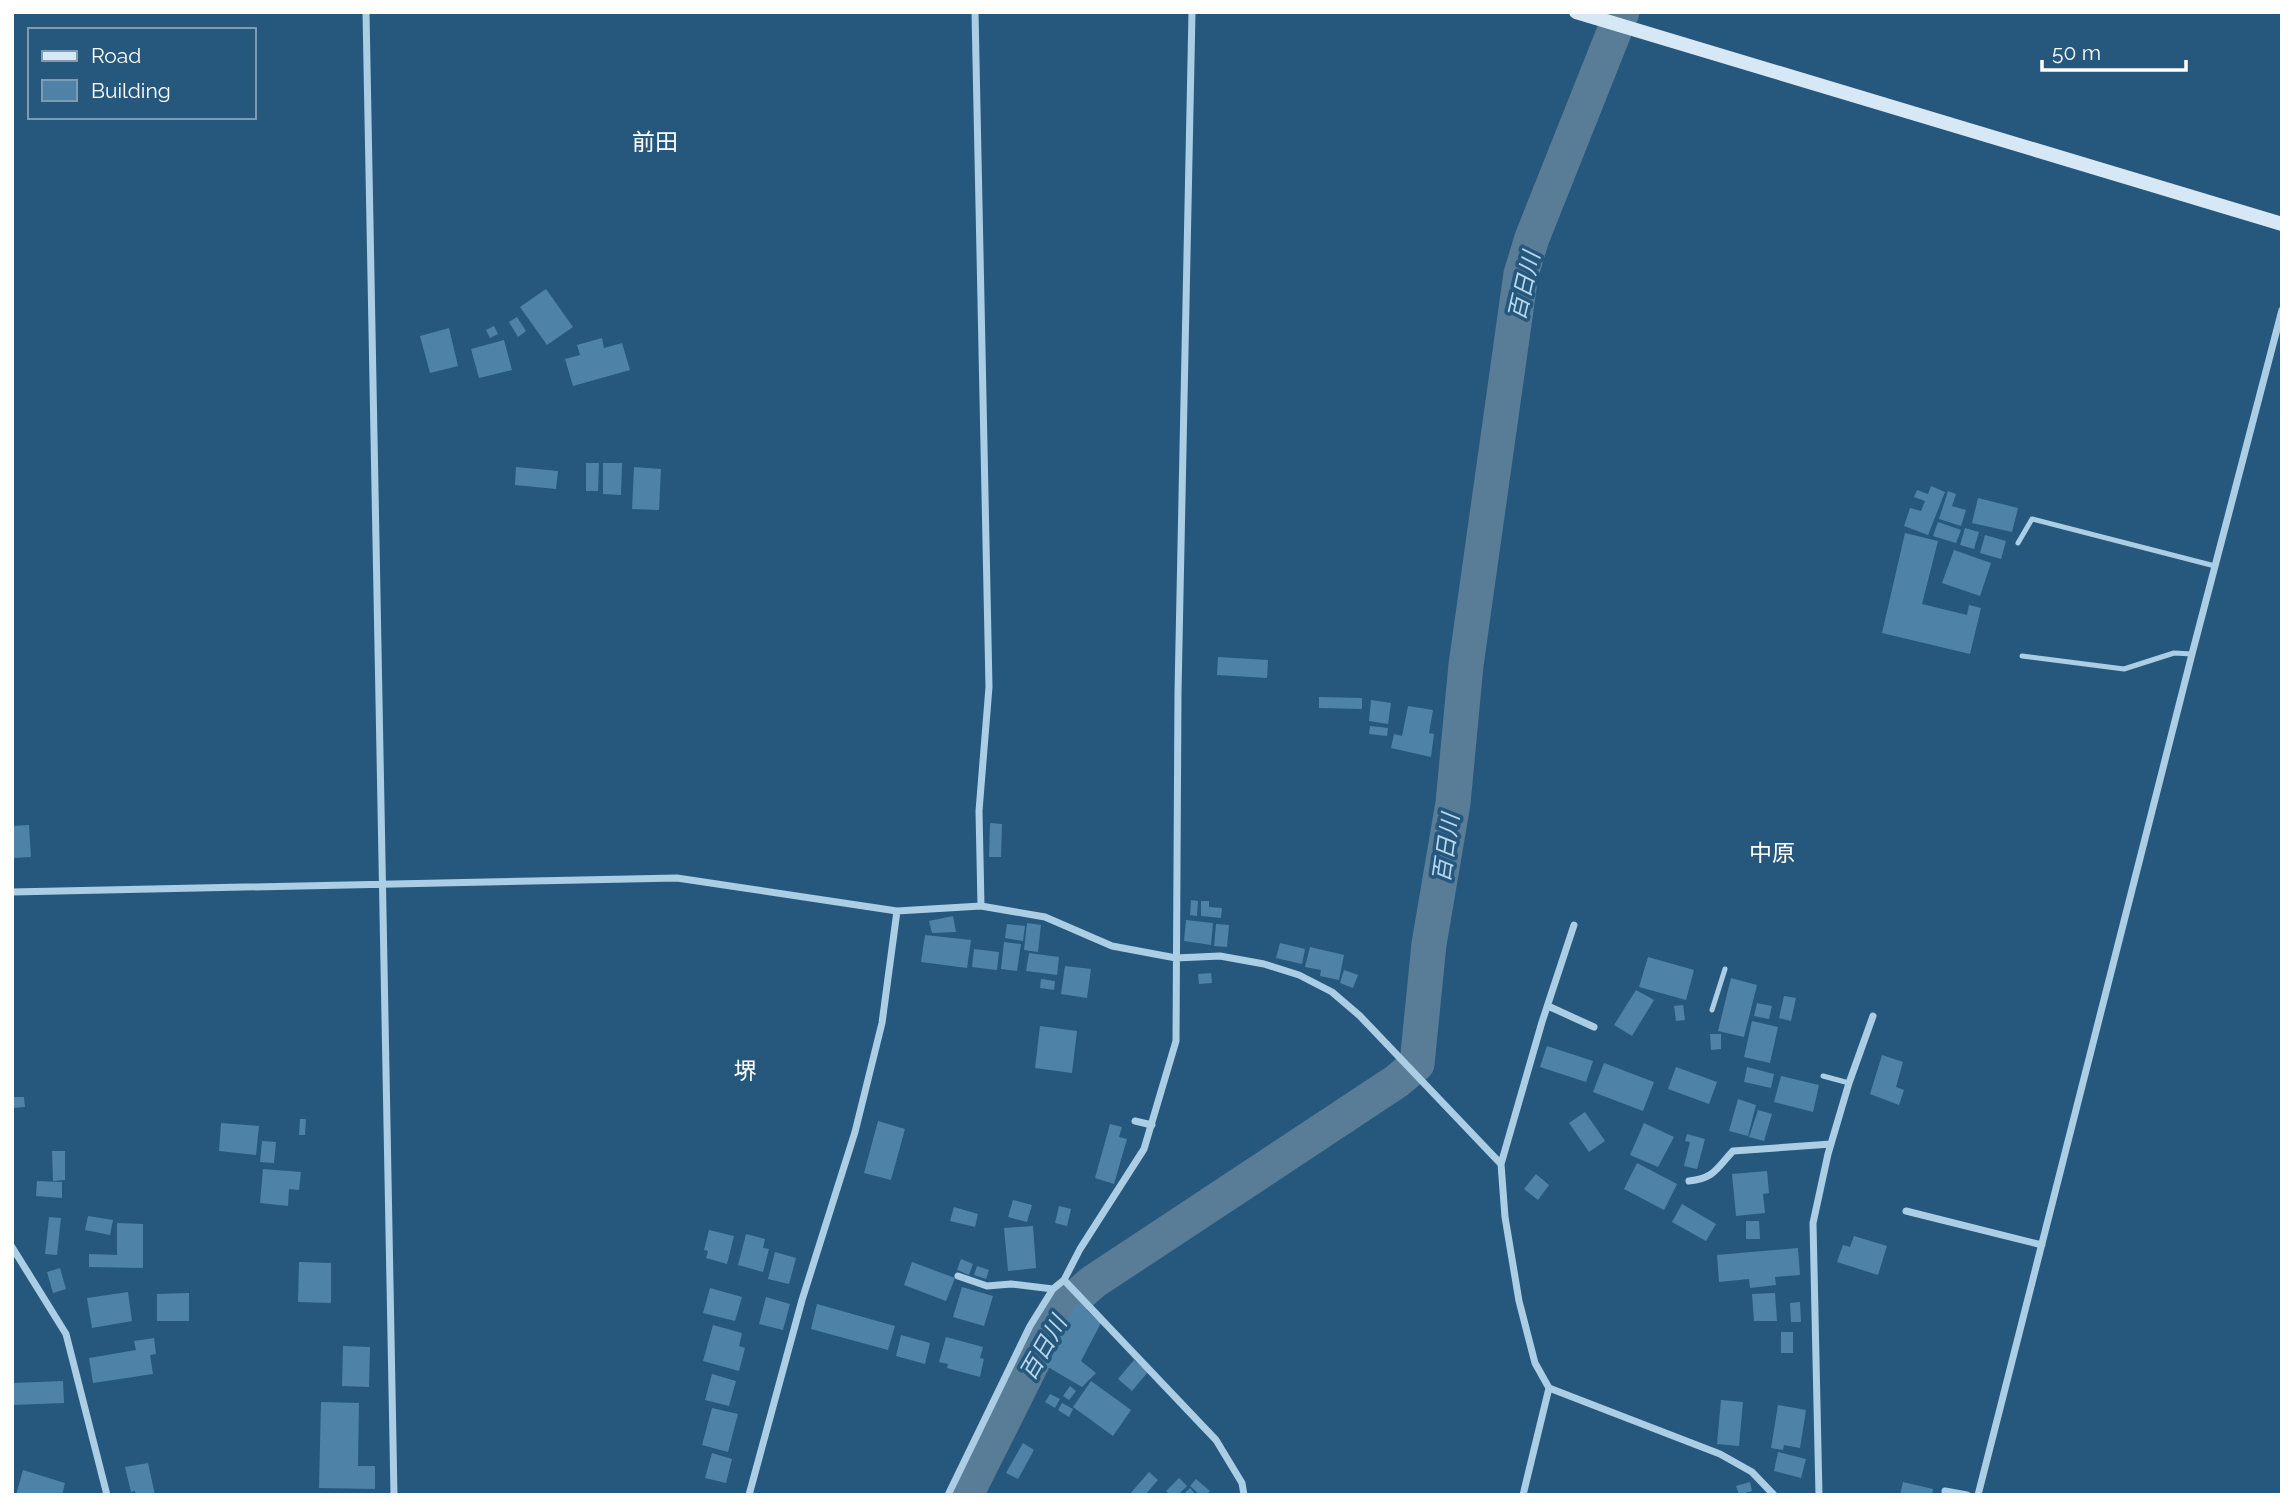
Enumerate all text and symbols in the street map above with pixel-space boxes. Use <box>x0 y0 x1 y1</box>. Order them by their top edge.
legend <box>28 28 256 119</box>
scale bar <box>2042 28 2186 72</box>
text: 50 m <box>2052 40 2101 65</box>
text: Road <box>91 43 141 68</box>
text: Building <box>91 78 171 103</box>
district label: 前田 <box>632 128 678 155</box>
water label: 百日川 <box>1503 246 1545 323</box>
water label: 百日川 <box>1427 809 1464 884</box>
district label: 中原 <box>1749 839 1795 866</box>
district label: 堺 <box>734 1057 757 1084</box>
water label: 百日川 <box>1014 1309 1073 1384</box>

